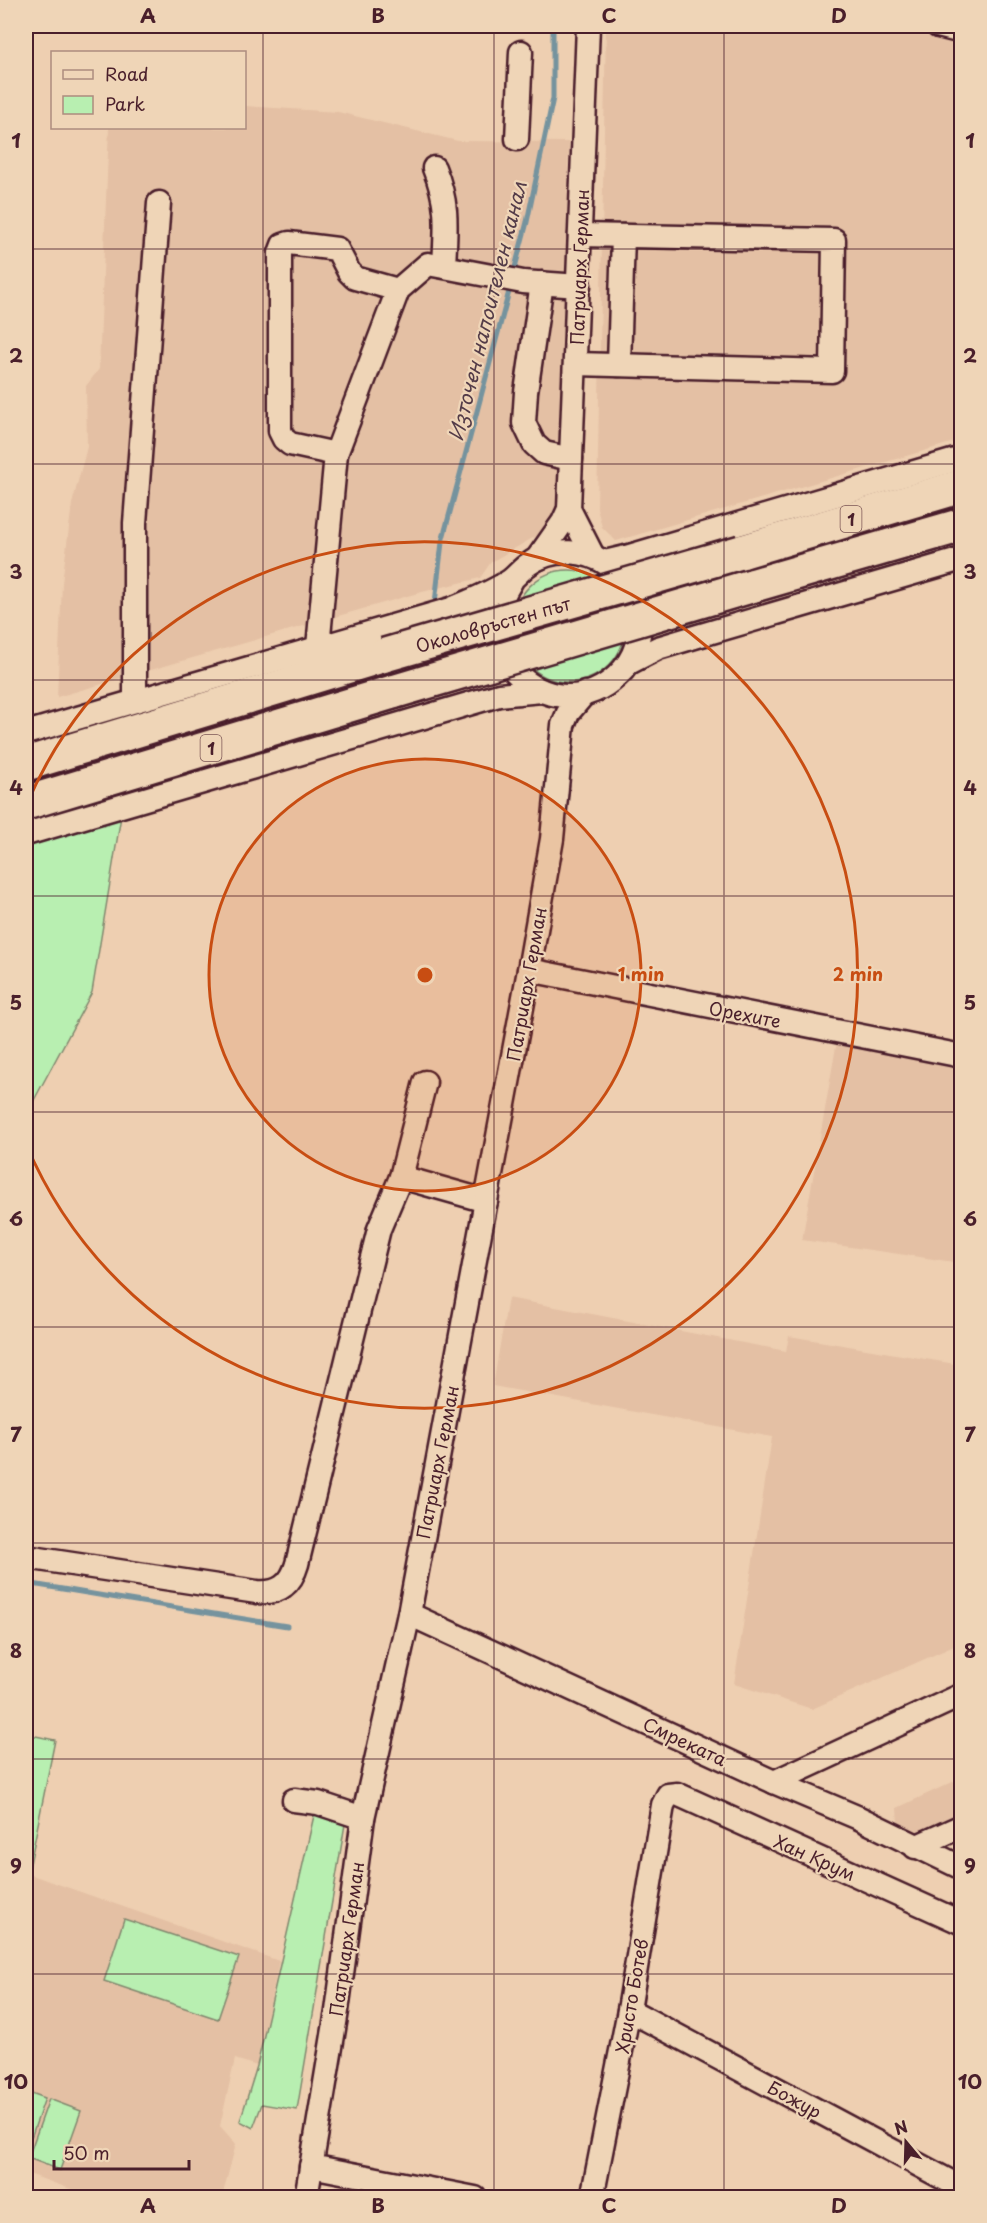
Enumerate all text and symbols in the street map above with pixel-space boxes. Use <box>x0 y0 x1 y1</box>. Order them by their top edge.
text: A <box>140 0 156 30</box>
text: B <box>371 0 385 30</box>
text: C <box>601 0 617 30</box>
text: D <box>831 0 847 30</box>
legend <box>51 51 246 129</box>
text: Road <box>105 60 149 87</box>
text: Park <box>105 90 145 117</box>
text: 1 <box>11 125 21 155</box>
text: 1 <box>965 125 975 155</box>
water label: Източен напоителен канал <box>440 178 534 444</box>
street label: Патриарх Герман <box>563 189 595 345</box>
text: 2 <box>9 340 23 370</box>
text: 2 <box>963 340 977 370</box>
road number: 1 <box>840 506 862 532</box>
text: 3 <box>9 556 23 586</box>
text: 3 <box>963 556 977 586</box>
street label: Околовръстен път <box>412 589 574 659</box>
road number: 1 <box>200 735 222 761</box>
text: 4 <box>9 772 23 802</box>
text: 4 <box>963 772 977 802</box>
street label: Патриарх Герман <box>499 905 553 1063</box>
text: 1 min <box>618 960 664 987</box>
text: 2 min <box>833 960 883 987</box>
centre of rings <box>415 965 435 985</box>
text: 5 <box>10 987 22 1017</box>
text: 5 <box>964 987 976 1017</box>
street label: Орехите <box>707 994 783 1034</box>
text: 6 <box>9 1203 23 1233</box>
text: 6 <box>963 1203 977 1233</box>
street label: Патриарх Герман <box>409 1383 465 1541</box>
text: 7 <box>10 1419 22 1449</box>
text: 7 <box>964 1419 976 1449</box>
text: 8 <box>10 1635 22 1665</box>
text: 8 <box>964 1635 976 1665</box>
street label: Смреката <box>639 1710 732 1772</box>
street label: Хан Крум <box>770 1827 860 1887</box>
text: 9 <box>10 1850 22 1880</box>
text: 9 <box>964 1850 976 1880</box>
street label: Патриарх Герман <box>322 1860 370 2018</box>
street label: Христо Ботев <box>608 1936 654 2056</box>
text: 10 <box>4 2066 28 2096</box>
text: 10 <box>958 2066 982 2096</box>
street label: Божур <box>763 2074 827 2124</box>
north arrow <box>876 2112 936 2172</box>
text: N <box>891 2113 911 2140</box>
scale bar <box>54 2133 189 2171</box>
text: 50 m <box>63 2139 110 2166</box>
text: A <box>140 2190 156 2220</box>
text: B <box>371 2190 385 2220</box>
text: C <box>601 2190 617 2220</box>
text: D <box>831 2190 847 2220</box>

